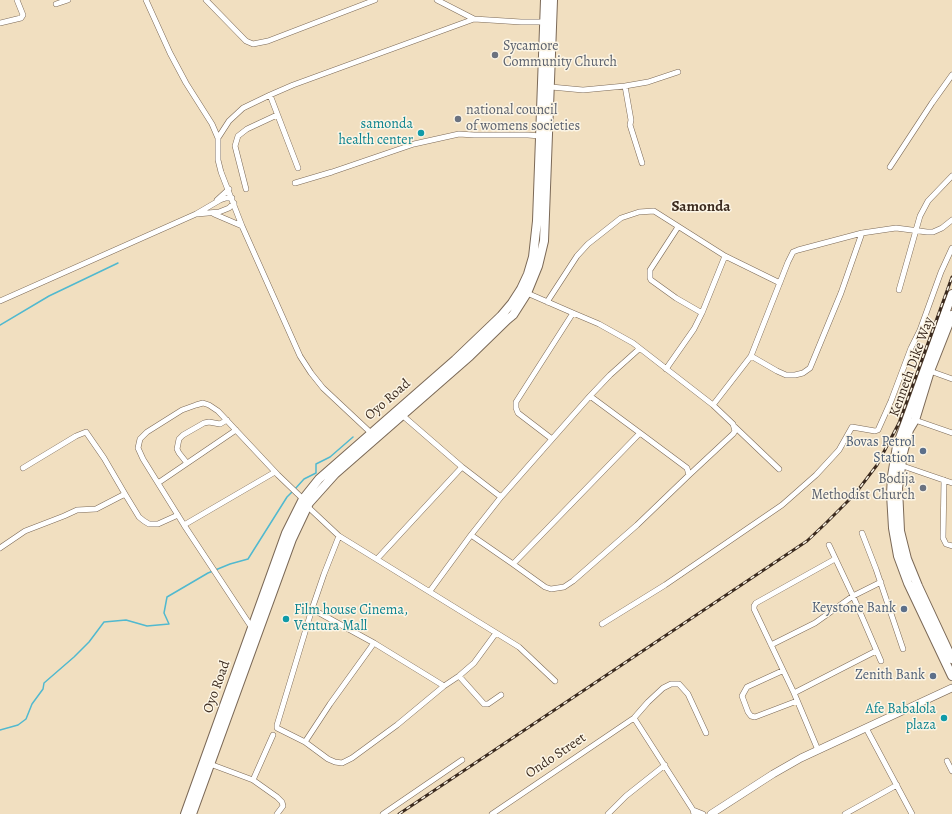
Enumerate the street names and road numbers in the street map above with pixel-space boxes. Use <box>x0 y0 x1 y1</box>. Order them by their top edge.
street label: Kenneth Dike Way <box>886 315 938 419</box>
street label: Oyo Road <box>362 376 414 424</box>
street label: Oyo Road <box>200 658 234 716</box>
street label: Ondo Street <box>523 730 589 782</box>

